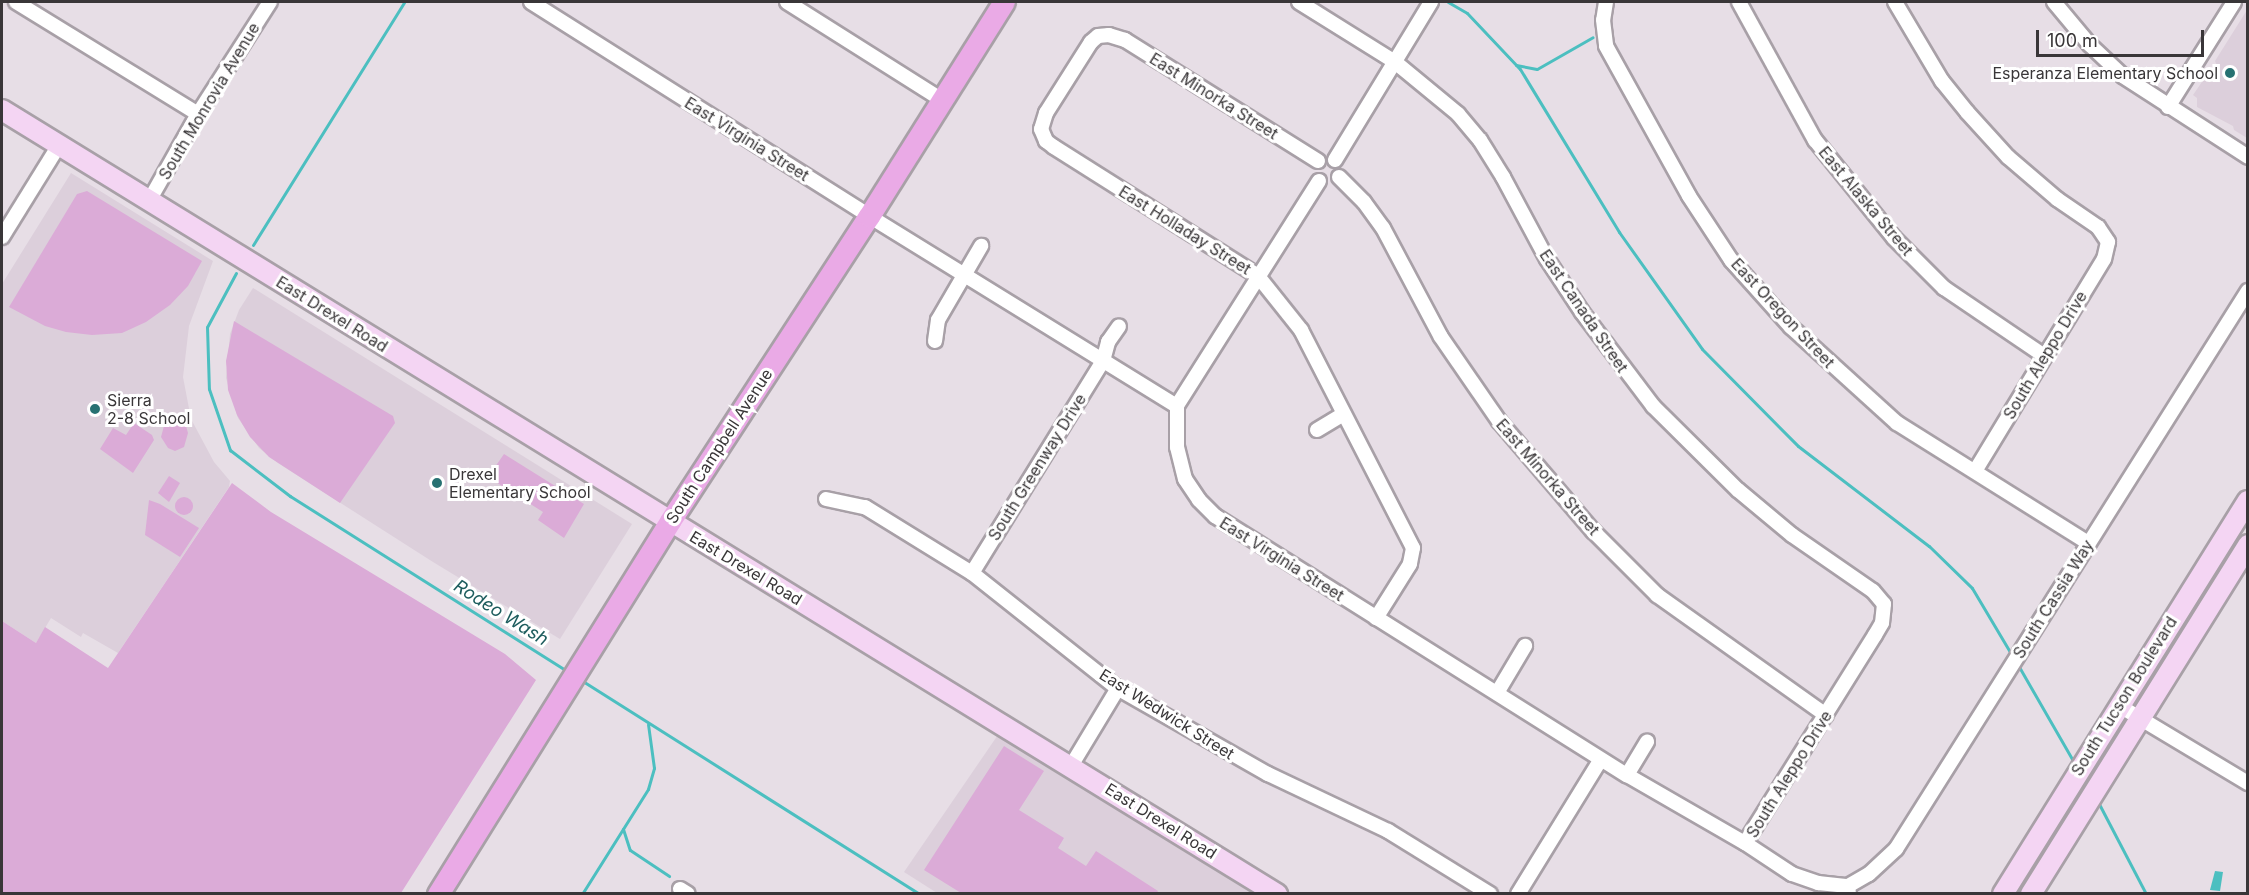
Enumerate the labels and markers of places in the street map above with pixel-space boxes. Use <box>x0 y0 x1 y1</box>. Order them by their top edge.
place label: Esperanza Elementary School <box>1992 63 2218 83</box>
marker: Esperanza Elementary School <box>2223 66 2237 80</box>
place label: Sierra 2-8 School <box>107 390 190 428</box>
marker: Sierra 2-8 School <box>88 402 102 416</box>
place label: Drexel Elementary School <box>449 464 591 502</box>
marker: Drexel Elementary School <box>430 476 444 490</box>

